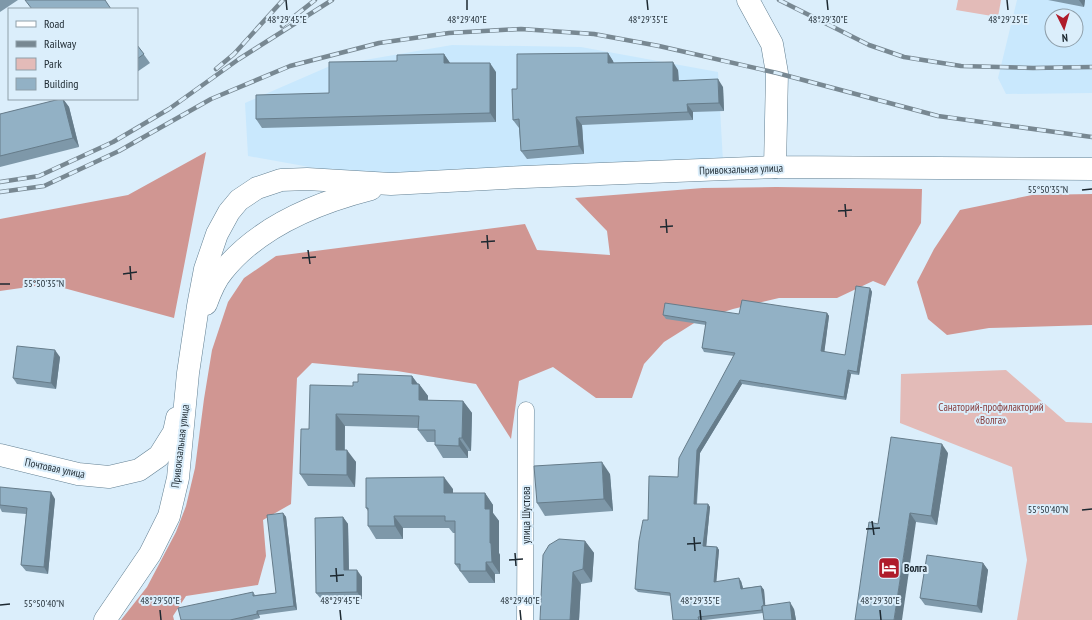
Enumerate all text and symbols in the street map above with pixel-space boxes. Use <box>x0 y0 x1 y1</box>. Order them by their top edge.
legend <box>8 8 138 100</box>
north arrow <box>1044 8 1084 48</box>
text: 48°29'45"E <box>267 13 307 26</box>
text: 48°29'40"E <box>447 13 487 26</box>
text: 48°29'35"E <box>628 13 668 26</box>
text: 48°29'30"E <box>808 13 848 26</box>
text: 48°29'25"E <box>988 13 1028 26</box>
text: Road <box>44 16 64 31</box>
text: N <box>1061 31 1068 45</box>
text: Railway <box>44 36 77 51</box>
text: Park <box>44 56 62 71</box>
text: Building <box>44 76 79 91</box>
street label: Привокзальная улица <box>699 161 783 177</box>
text: 55°50'35"N <box>1028 183 1068 196</box>
text: 55°50'35"N <box>24 277 64 290</box>
park label: Санаторий-профилакторий «Волга» <box>938 400 1044 427</box>
street label: Привокзальная улица <box>168 403 192 489</box>
street label: Почтовая улица <box>24 455 86 481</box>
street label: улица Шустова <box>519 486 533 544</box>
text: 55°50'40"N <box>1028 503 1068 516</box>
hotel icon: Волга <box>876 555 902 581</box>
place label: Волга <box>904 561 927 575</box>
text: 48°29'50"E <box>140 594 180 607</box>
text: 48°29'45"E <box>320 594 360 607</box>
text: 48°29'40"E <box>500 594 540 607</box>
text: 48°29'35"E <box>680 594 720 607</box>
text: 48°29'30"E <box>860 594 900 607</box>
text: 55°50'40"N <box>24 597 64 610</box>

